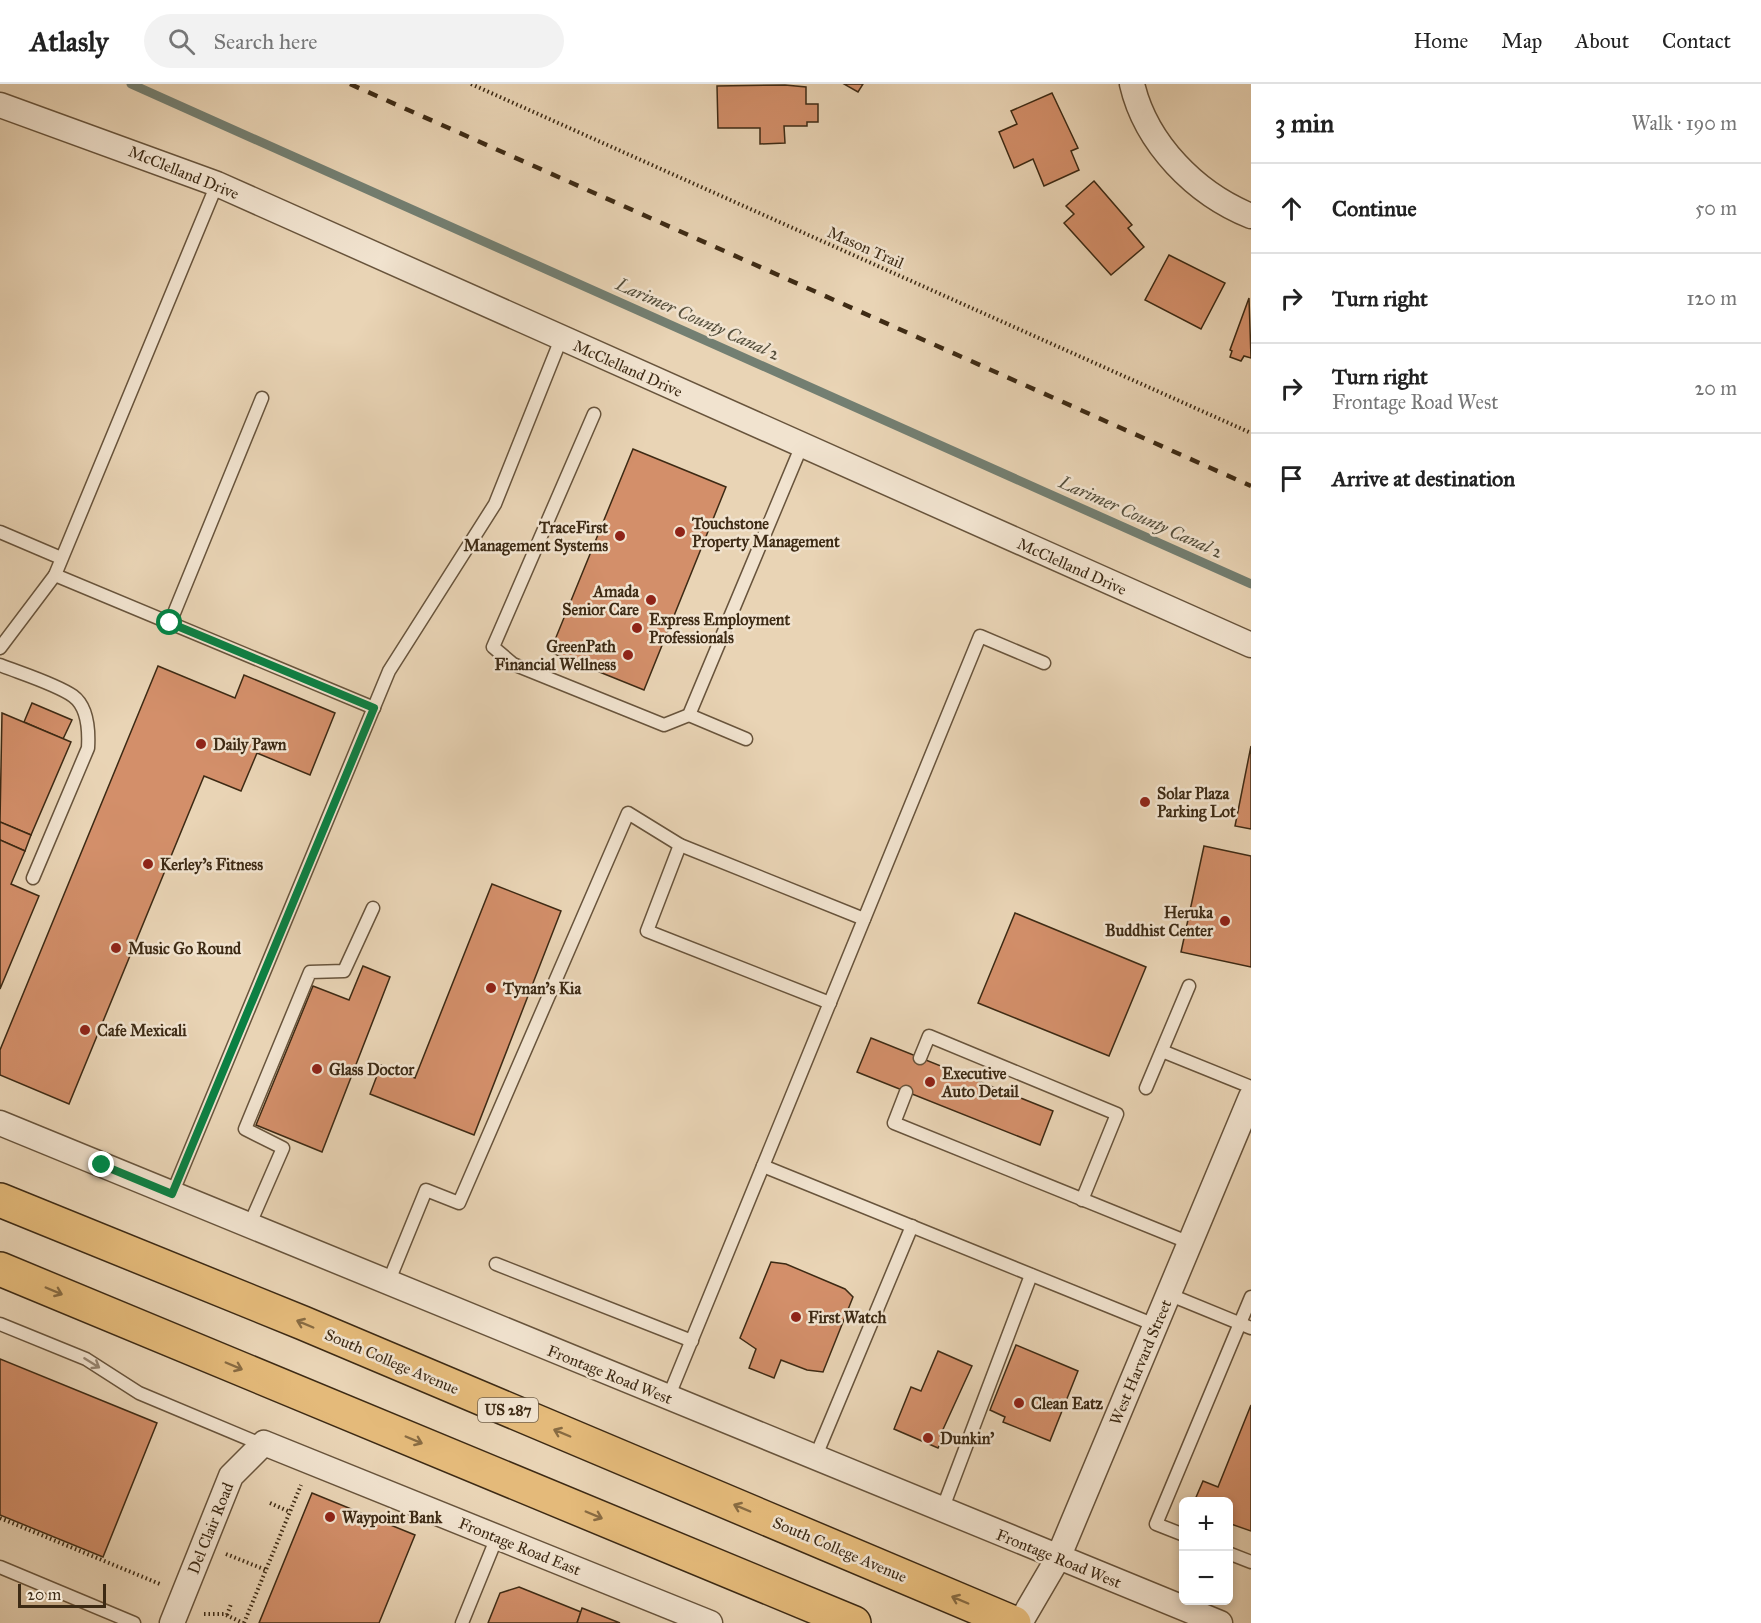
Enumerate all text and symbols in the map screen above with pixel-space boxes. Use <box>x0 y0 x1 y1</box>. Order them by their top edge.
search box <box>144 14 564 68</box>
text: Atlasly <box>30 24 108 59</box>
icon: search <box>165 25 198 58</box>
text: Search here <box>213 28 317 55</box>
text: Home <box>1413 28 1468 54</box>
text: Map <box>1501 28 1542 54</box>
text: About <box>1575 28 1629 54</box>
text: Contact <box>1662 28 1731 54</box>
text: 3 min <box>1275 107 1334 139</box>
text: Walk · 190 m <box>1632 111 1737 135</box>
street label: McClelland Drive <box>126 142 242 203</box>
icon: ahead <box>1275 192 1308 225</box>
text: Continue <box>1332 195 1417 222</box>
text: 50 m <box>1695 196 1737 220</box>
street label: Mason Trail <box>825 222 907 273</box>
water label: Larimer County Canal 2 <box>612 273 783 365</box>
icon: right <box>1275 282 1308 315</box>
text: Turn right <box>1332 285 1428 312</box>
text: 120 m <box>1686 286 1737 310</box>
street label: McClelland Drive <box>570 336 686 401</box>
text: Turn right <box>1332 363 1428 390</box>
icon: right <box>1275 372 1308 405</box>
text: 20 m <box>1694 376 1737 400</box>
text: Frontage Road West <box>1332 390 1498 414</box>
icon: arrive <box>1275 462 1308 495</box>
text: Arrive at destination <box>1332 465 1515 492</box>
water label: Larimer County Canal 2 <box>1055 471 1226 563</box>
place label: Touchstone Property Management <box>691 514 840 552</box>
place label: TraceFirst Management Systems <box>463 518 608 556</box>
marker: Touchstone Property Management <box>673 525 687 539</box>
marker: TraceFirst Management Systems <box>613 529 627 543</box>
street label: McClelland Drive <box>1014 534 1130 599</box>
place label: Amada Senior Care <box>562 582 640 619</box>
marker: Amada Senior Care <box>644 593 658 607</box>
route start <box>156 609 182 635</box>
place label: Express Employment Professionals <box>649 610 790 647</box>
marker: Express Employment Professionals <box>630 621 644 635</box>
place label: GreenPath Financial Wellness <box>495 637 616 674</box>
marker: GreenPath Financial Wellness <box>621 648 635 662</box>
place label: Daily Pawn <box>213 735 287 755</box>
marker: Daily Pawn <box>194 737 208 751</box>
place label: Solar Plaza Parking Lot <box>1157 784 1236 822</box>
marker: Solar Plaza Parking Lot <box>1138 795 1152 809</box>
place label: Kerley's Fitness <box>160 855 263 875</box>
marker: Kerley's Fitness <box>141 857 155 871</box>
place label: Heruka Buddhist Center <box>1105 903 1214 940</box>
marker: Heruka Buddhist Center <box>1218 914 1232 928</box>
place label: Music Go Round <box>128 939 242 958</box>
marker: Music Go Round <box>109 941 123 955</box>
place label: Tynan's Kia <box>502 979 582 999</box>
marker: Tynan's Kia <box>484 981 498 995</box>
place label: Cafe Mexicali <box>97 1021 187 1040</box>
marker: Cafe Mexicali <box>78 1023 92 1037</box>
place label: Glass Doctor <box>329 1060 415 1079</box>
marker: Glass Doctor <box>310 1062 324 1076</box>
place label: Executive Auto Detail <box>941 1064 1020 1101</box>
marker: Executive Auto Detail <box>923 1075 937 1089</box>
route end <box>88 1151 114 1177</box>
one-way arrow <box>44 1286 63 1297</box>
street label: West Harvard Street <box>1105 1296 1176 1428</box>
place label: First Watch <box>808 1308 886 1327</box>
marker: First Watch <box>789 1310 803 1324</box>
one-way arrow <box>296 1318 315 1329</box>
street label: South College Avenue <box>322 1325 462 1399</box>
street label: Frontage Road West <box>544 1341 675 1409</box>
one-way arrow <box>83 1358 100 1370</box>
one-way arrow <box>224 1361 243 1372</box>
place label: Clean Eatz <box>1031 1394 1104 1413</box>
marker: Clean Eatz <box>1012 1396 1026 1410</box>
road number: US 287 <box>478 1398 538 1422</box>
one-way arrow <box>554 1426 572 1438</box>
place label: Dunkin' <box>940 1429 994 1448</box>
marker: Dunkin' <box>921 1431 935 1445</box>
one-way arrow <box>405 1435 423 1447</box>
street label: Del Clair Road <box>183 1480 237 1577</box>
map controls <box>1179 1497 1233 1605</box>
button: + <box>1179 1497 1233 1551</box>
one-way arrow <box>733 1502 752 1513</box>
place label: Waypoint Bank <box>342 1508 443 1528</box>
marker: Waypoint Bank <box>323 1510 337 1524</box>
one-way arrow <box>585 1510 603 1521</box>
street label: Frontage Road East <box>456 1513 584 1581</box>
street label: South College Avenue <box>770 1513 910 1587</box>
street label: Frontage Road West <box>993 1525 1124 1593</box>
button: − <box>1179 1551 1233 1605</box>
scale bar <box>18 1581 106 1608</box>
text: 20 m <box>27 1585 61 1604</box>
one-way arrow <box>952 1594 970 1605</box>

